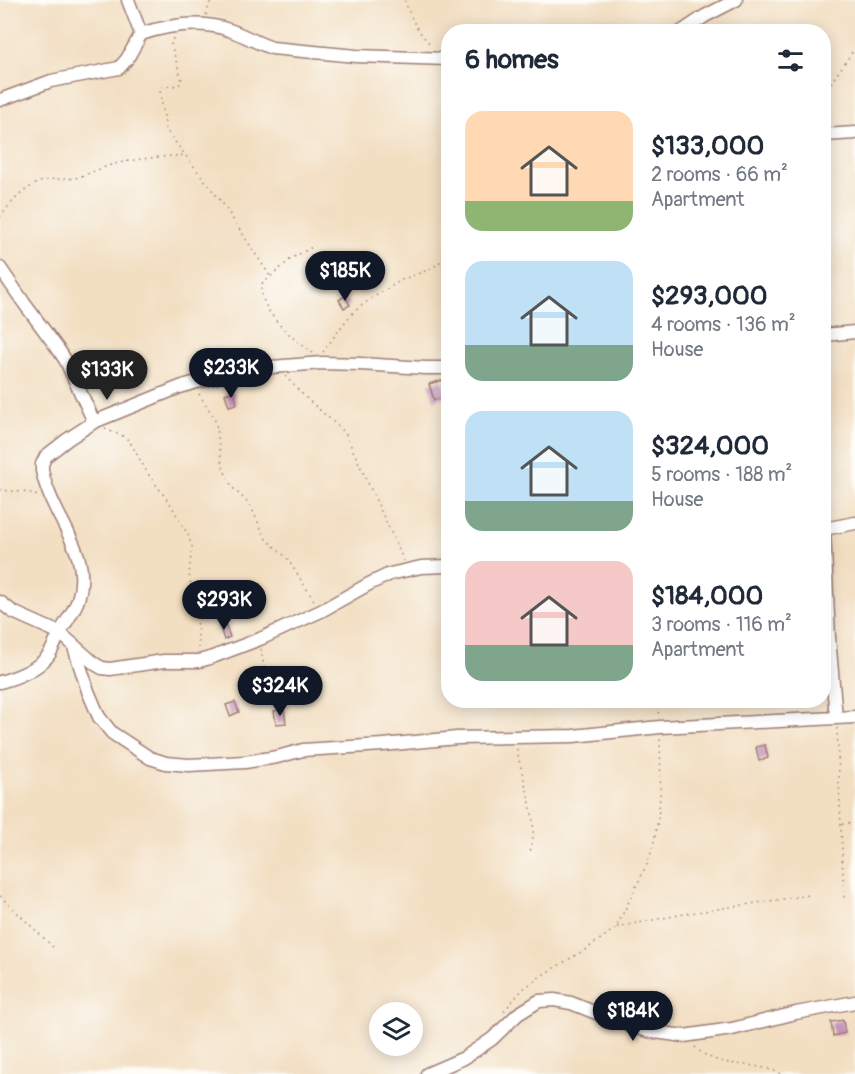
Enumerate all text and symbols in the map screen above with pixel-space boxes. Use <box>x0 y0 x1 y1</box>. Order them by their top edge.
text: 6 homes <box>465 44 559 76</box>
icon: filters <box>774 44 807 77</box>
text: $133,000 <box>651 130 764 162</box>
icon: home <box>513 135 585 207</box>
text: 2 rooms · 66 m² <box>651 162 788 187</box>
text: Apartment <box>651 187 744 212</box>
pin: $185K <box>303 251 387 302</box>
text: $185K <box>319 258 371 283</box>
text: $293,000 <box>651 280 767 312</box>
icon: home <box>513 285 585 357</box>
text: 4 rooms · 136 m² <box>651 312 796 337</box>
text: House <box>651 337 703 362</box>
pin: $233K <box>189 348 273 399</box>
pin: $133K <box>65 350 149 401</box>
text: $233K <box>203 355 259 380</box>
text: $133K <box>80 357 134 382</box>
text: $324,000 <box>651 430 769 462</box>
icon: home <box>513 435 585 507</box>
text: 5 rooms · 188 m² <box>651 462 792 487</box>
text: House <box>651 487 703 512</box>
pin: $293K <box>182 580 266 631</box>
text: $184,000 <box>651 580 763 612</box>
icon: home <box>513 585 585 657</box>
text: $293K <box>196 587 252 612</box>
text: 3 rooms · 116 m² <box>651 612 792 637</box>
text: Apartment <box>651 637 744 662</box>
pin: $324K <box>238 666 322 717</box>
text: $324K <box>252 673 308 698</box>
pin: $184K <box>591 991 675 1042</box>
text: $184K <box>607 998 659 1023</box>
map controls <box>369 1002 423 1056</box>
button: layers <box>369 1002 423 1056</box>

